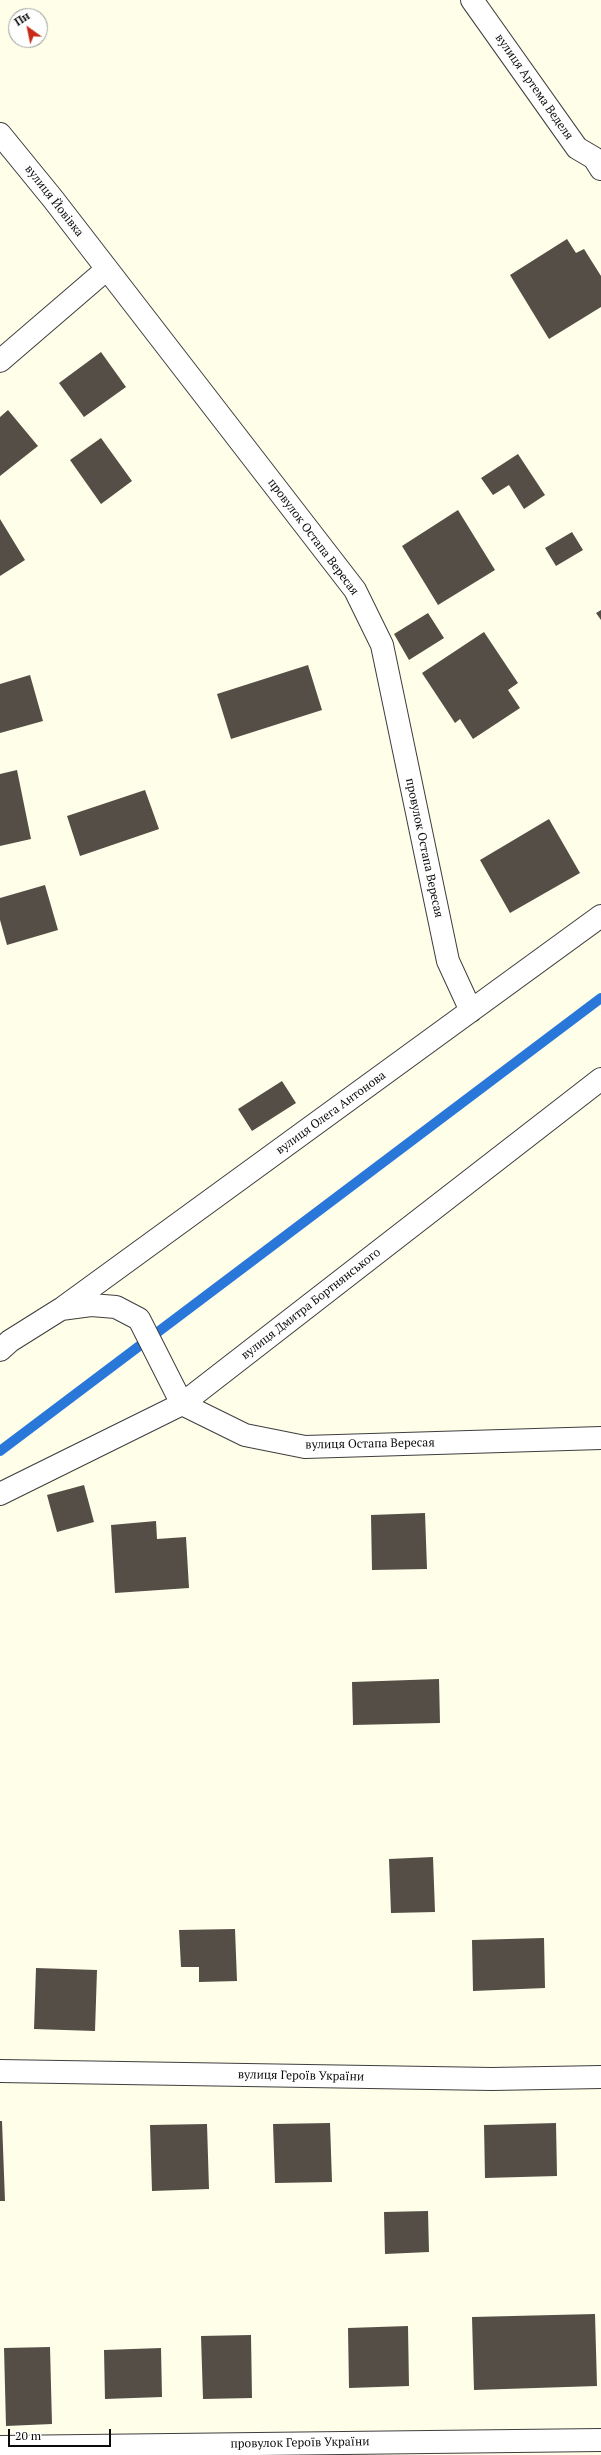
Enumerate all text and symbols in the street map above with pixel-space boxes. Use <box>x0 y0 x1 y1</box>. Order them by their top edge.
north arrow <box>8 8 48 48</box>
text: Пн <box>12 9 32 29</box>
street label: вулиця Артема Веделя <box>492 31 576 143</box>
street label: вулиця Йовівка <box>22 162 86 240</box>
street label: провулок Остапа Вересая <box>264 476 362 598</box>
street label: провулок Остапа Вересая <box>402 777 446 919</box>
street label: вулиця Олега Антонова <box>273 1068 389 1158</box>
street label: вулиця Дмитра Бортнянського <box>239 1245 383 1363</box>
street label: вулиця Остапа Вересая <box>305 1436 435 1452</box>
street label: вулиця Героїв України <box>238 2068 364 2084</box>
scale bar <box>10 2421 113 2447</box>
text: 20 m <box>15 2428 41 2443</box>
street label: провулок Героїв України <box>230 2435 370 2451</box>

